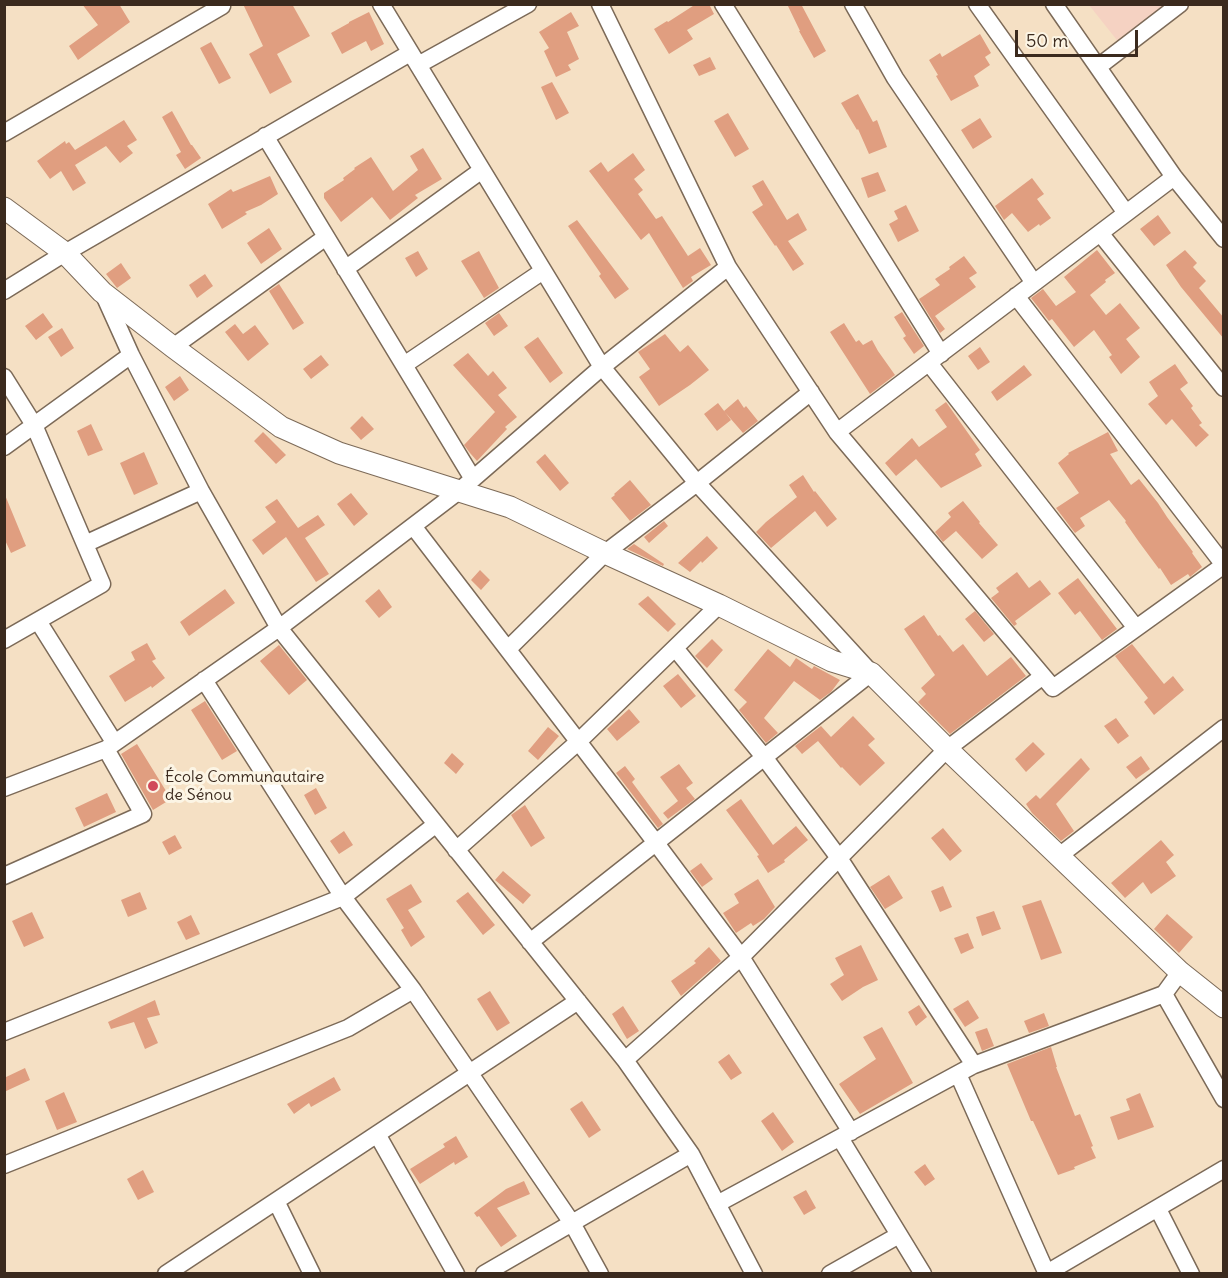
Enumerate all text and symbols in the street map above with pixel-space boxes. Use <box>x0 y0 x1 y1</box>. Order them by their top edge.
scale bar <box>1018 18 1141 56</box>
text: 50 m <box>1026 29 1068 52</box>
place label: École Communautaire de Sénou <box>165 767 324 805</box>
marker: École Communautaire de Sénou <box>146 779 160 793</box>

